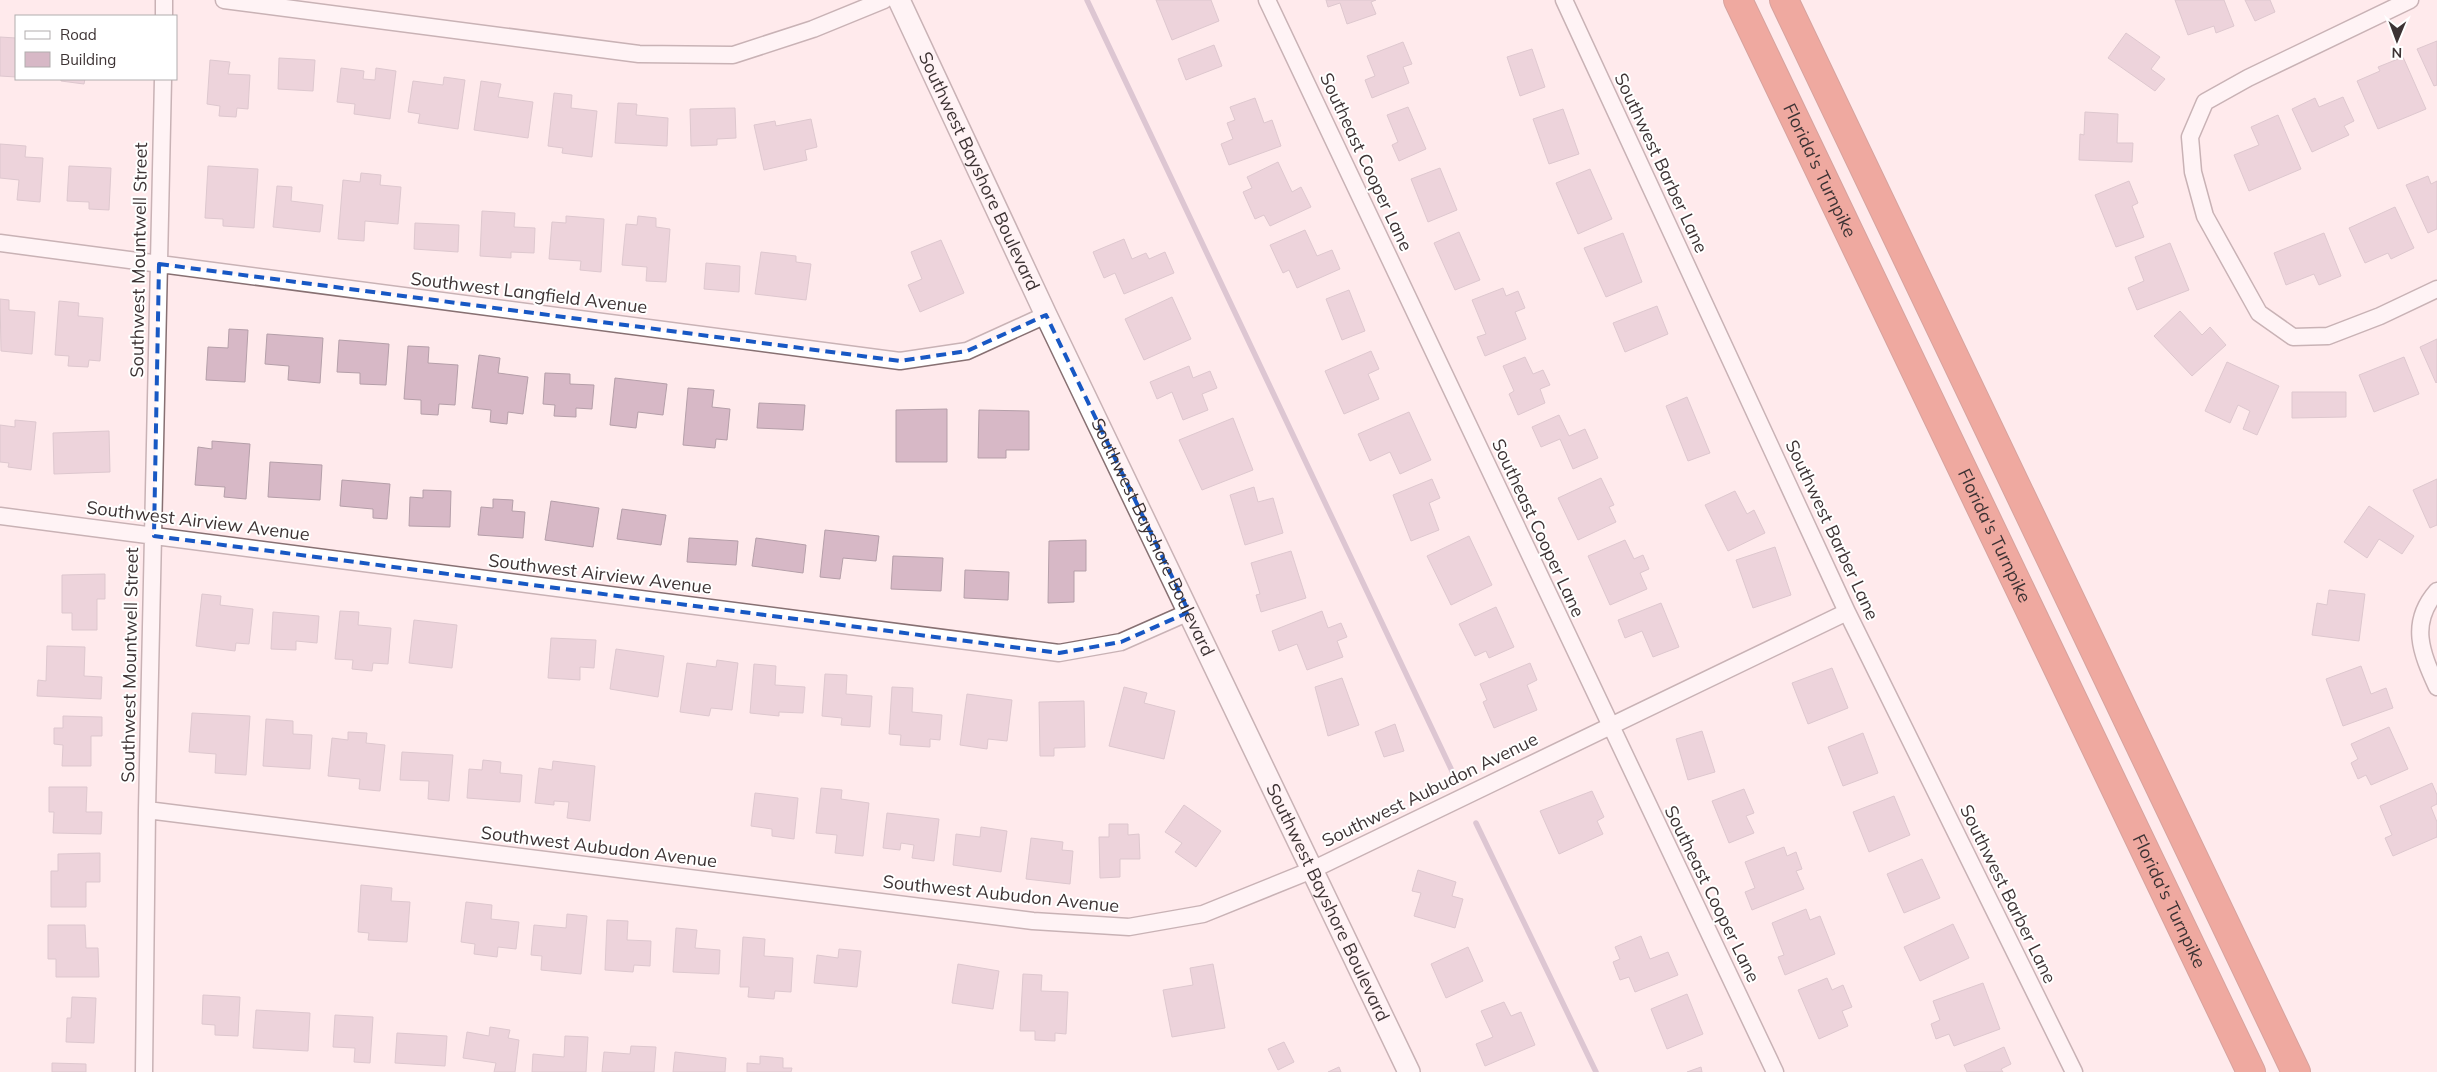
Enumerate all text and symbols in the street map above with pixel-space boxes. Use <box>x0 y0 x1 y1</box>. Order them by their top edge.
legend <box>15 15 178 80</box>
north arrow <box>2372 15 2422 65</box>
text: Road <box>60 25 97 44</box>
text: N <box>2391 44 2402 62</box>
street label: Southwest Bayshore Boulevard <box>914 48 1045 294</box>
text: Building <box>60 50 116 69</box>
street label: Southeast Cooper Lane <box>1315 69 1418 255</box>
street label: Southwest Barber Lane <box>1610 69 1713 257</box>
street label: Florida's Turnpike <box>1778 100 1862 241</box>
street label: Southwest Mountwell Street <box>125 142 152 378</box>
street label: Southwest Langfield Avenue <box>409 267 649 318</box>
street label: Southwest Bayshore Boulevard <box>1086 414 1220 660</box>
street label: Southeast Cooper Lane <box>1487 435 1590 621</box>
street label: Southwest Barber Lane <box>1781 436 1884 624</box>
street label: Florida's Turnpike <box>1953 465 2037 606</box>
street label: Southwest Airview Avenue <box>85 495 311 546</box>
street label: Southwest Mountwell Street <box>116 547 143 783</box>
street label: Southwest Airview Avenue <box>487 548 713 599</box>
street label: Southwest Aubudon Avenue <box>1318 727 1542 852</box>
street label: Southwest Bayshore Boulevard <box>1261 779 1395 1025</box>
street label: Southeast Cooper Lane <box>1660 801 1765 986</box>
street label: Southwest Barber Lane <box>1955 801 2062 987</box>
street label: Southwest Aubudon Avenue <box>480 821 718 872</box>
street label: Florida's Turnpike <box>2128 830 2212 972</box>
street label: Southwest Aubudon Avenue <box>882 870 1120 917</box>

